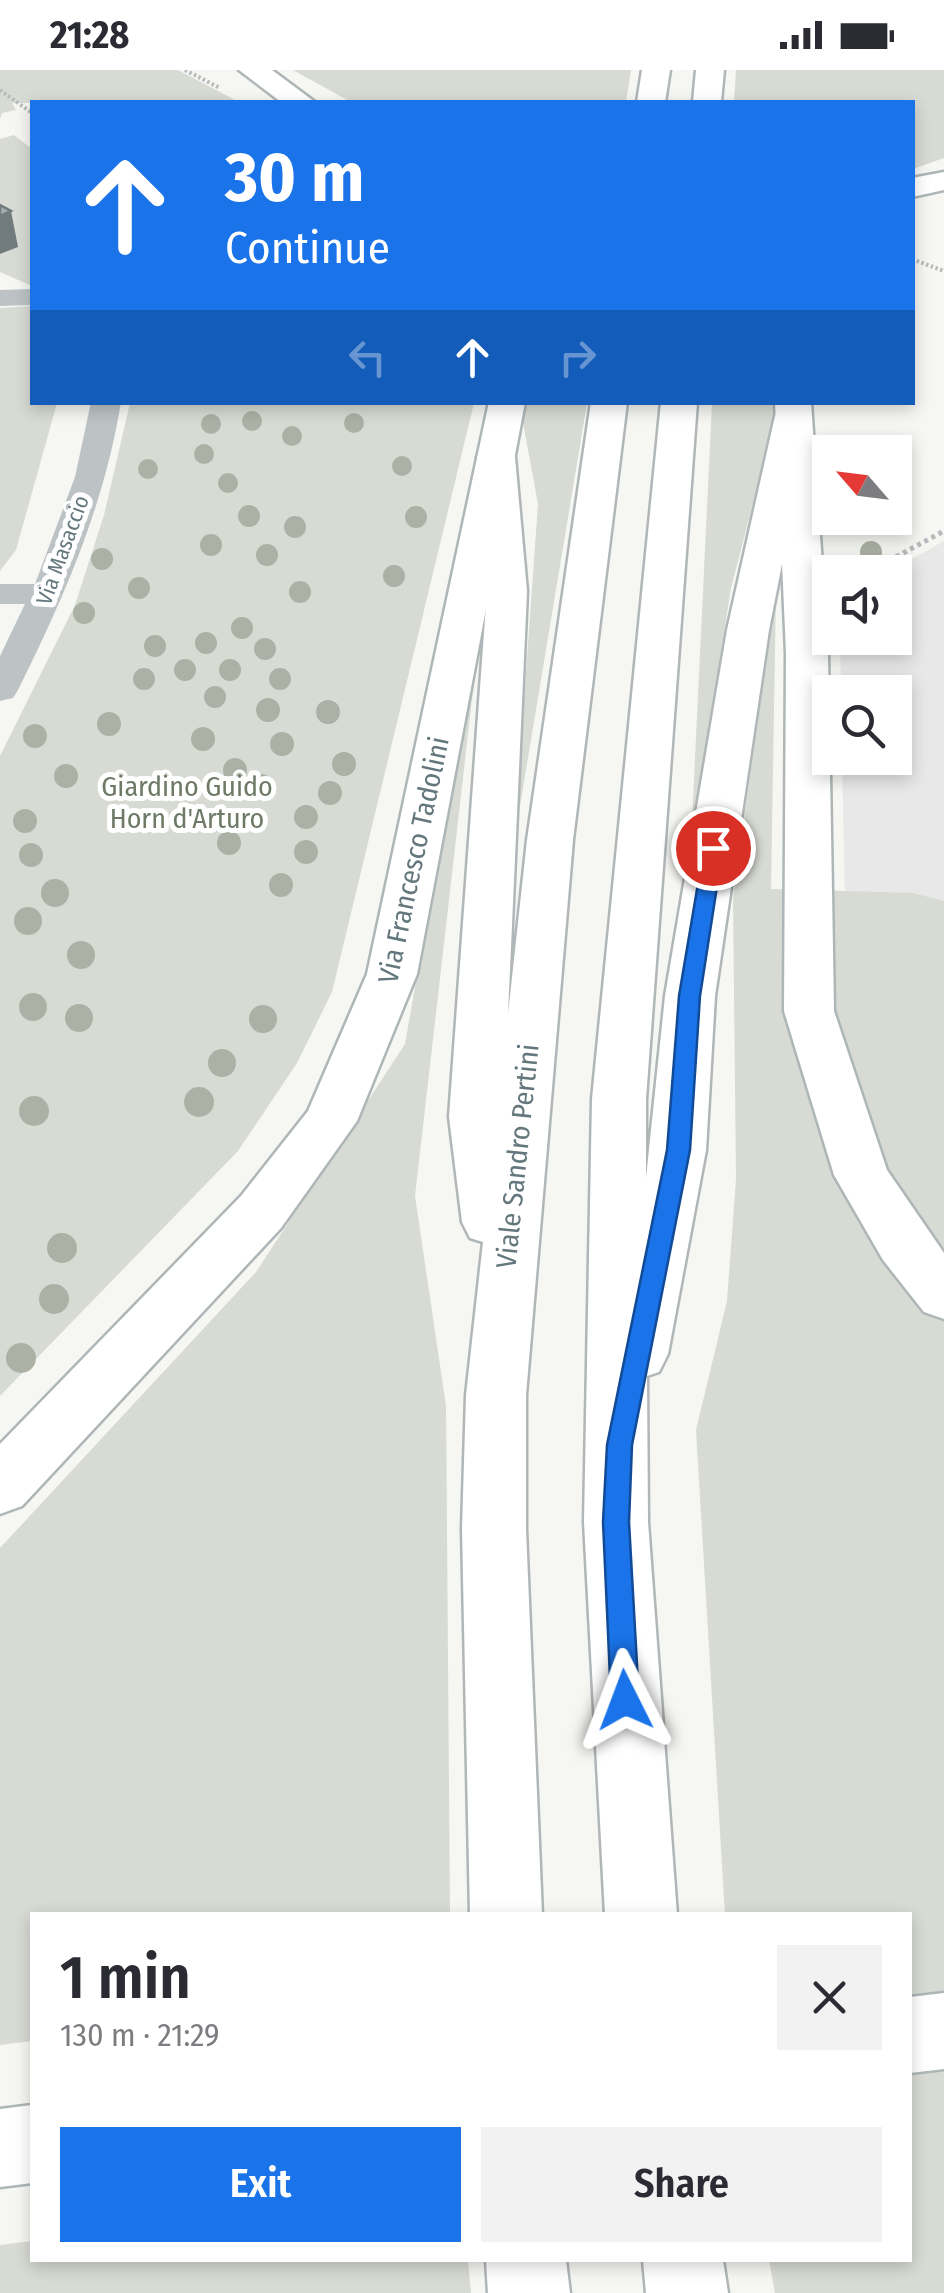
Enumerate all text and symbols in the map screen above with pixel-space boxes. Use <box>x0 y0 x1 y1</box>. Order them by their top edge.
text: 21:28 <box>50 12 129 58</box>
text: 30 m <box>225 136 364 220</box>
icon: ahead <box>60 140 190 270</box>
text: Continue <box>225 221 390 275</box>
icon: left <box>340 330 395 385</box>
icon: ahead <box>445 330 500 385</box>
icon: right <box>550 330 605 385</box>
north arrow <box>812 435 912 535</box>
map controls <box>812 435 912 775</box>
street label: Via Masaccio <box>30 492 95 609</box>
button: sound <box>812 555 912 655</box>
button: search <box>812 675 912 775</box>
street label: Via Francesco Tadolini <box>371 734 456 987</box>
park label: Giardino Guido Horn d'Arturo <box>101 770 273 835</box>
pin <box>671 806 756 891</box>
icon: arrive <box>686 821 741 876</box>
street label: Viale Sandro Pertini <box>489 1042 546 1270</box>
position arrow <box>573 1648 677 1752</box>
text: 1 min <box>60 1942 191 2014</box>
button: close <box>777 1945 882 2050</box>
text: 130 m · 21:29 <box>60 2016 220 2054</box>
button: Exit <box>60 2127 461 2242</box>
button: Share <box>481 2127 882 2242</box>

